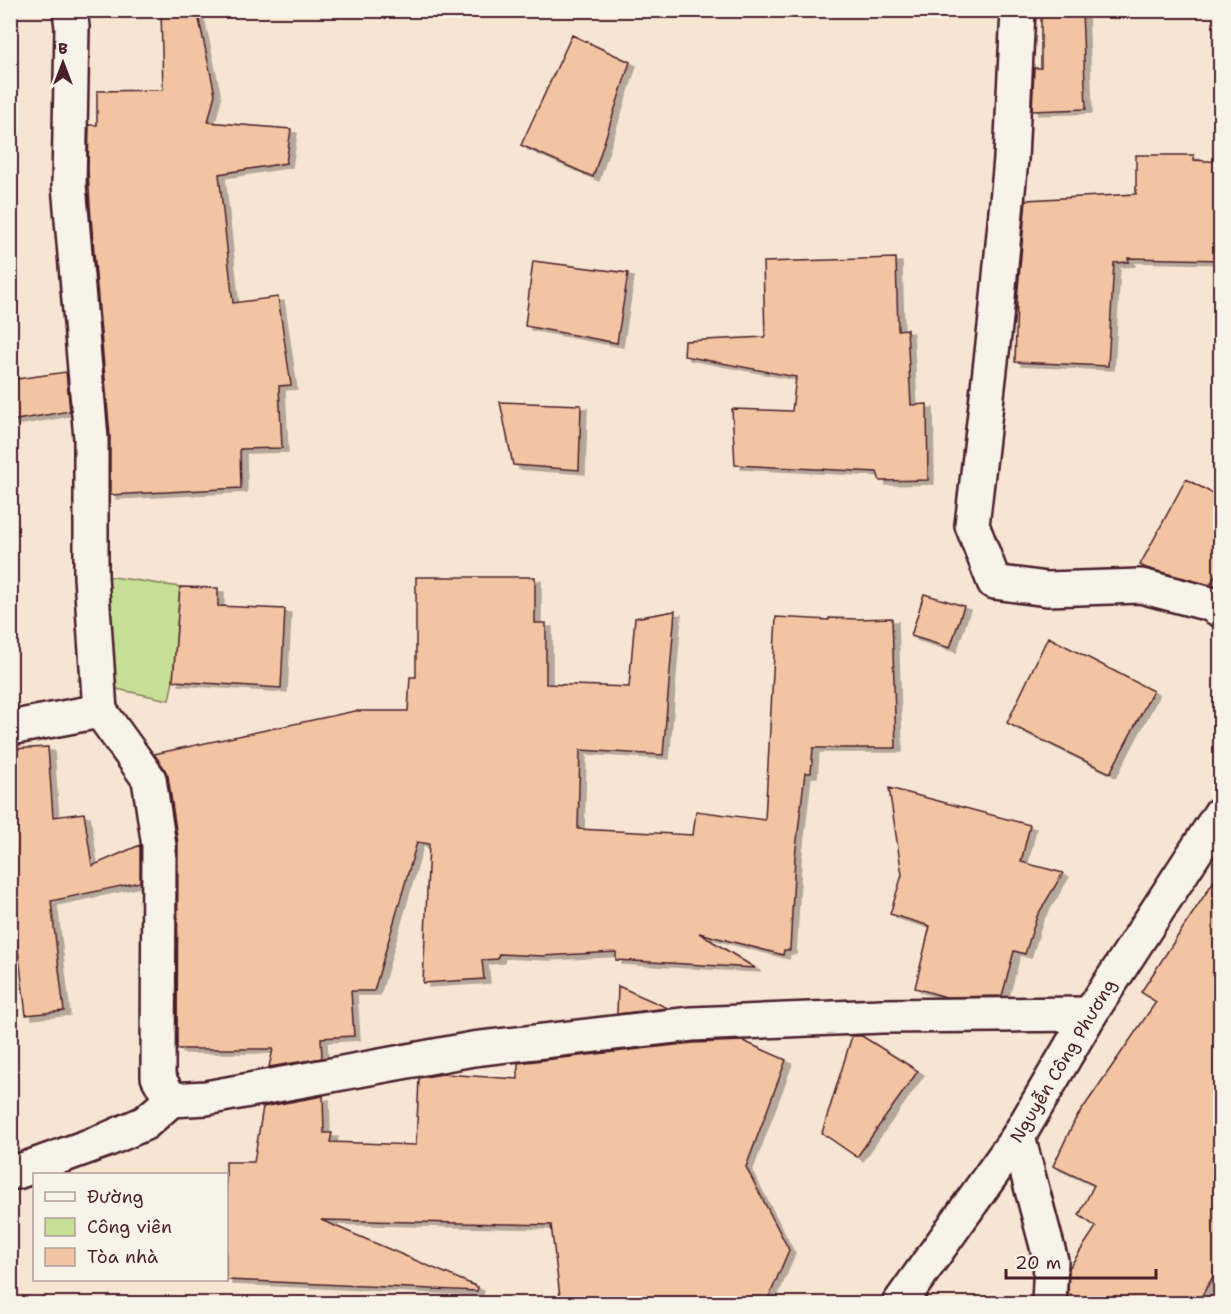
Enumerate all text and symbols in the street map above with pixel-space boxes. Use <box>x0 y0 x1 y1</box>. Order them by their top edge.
north arrow <box>33 33 93 93</box>
text: B <box>58 38 68 59</box>
street label: Nguyễn Công Phương <box>1005 975 1121 1147</box>
legend <box>33 1173 228 1281</box>
text: Đường <box>87 1185 144 1209</box>
text: Công viên <box>87 1215 172 1239</box>
scale bar <box>1006 1242 1156 1280</box>
text: Tòa nhà <box>87 1245 158 1269</box>
text: 20 m <box>1015 1251 1061 1275</box>

